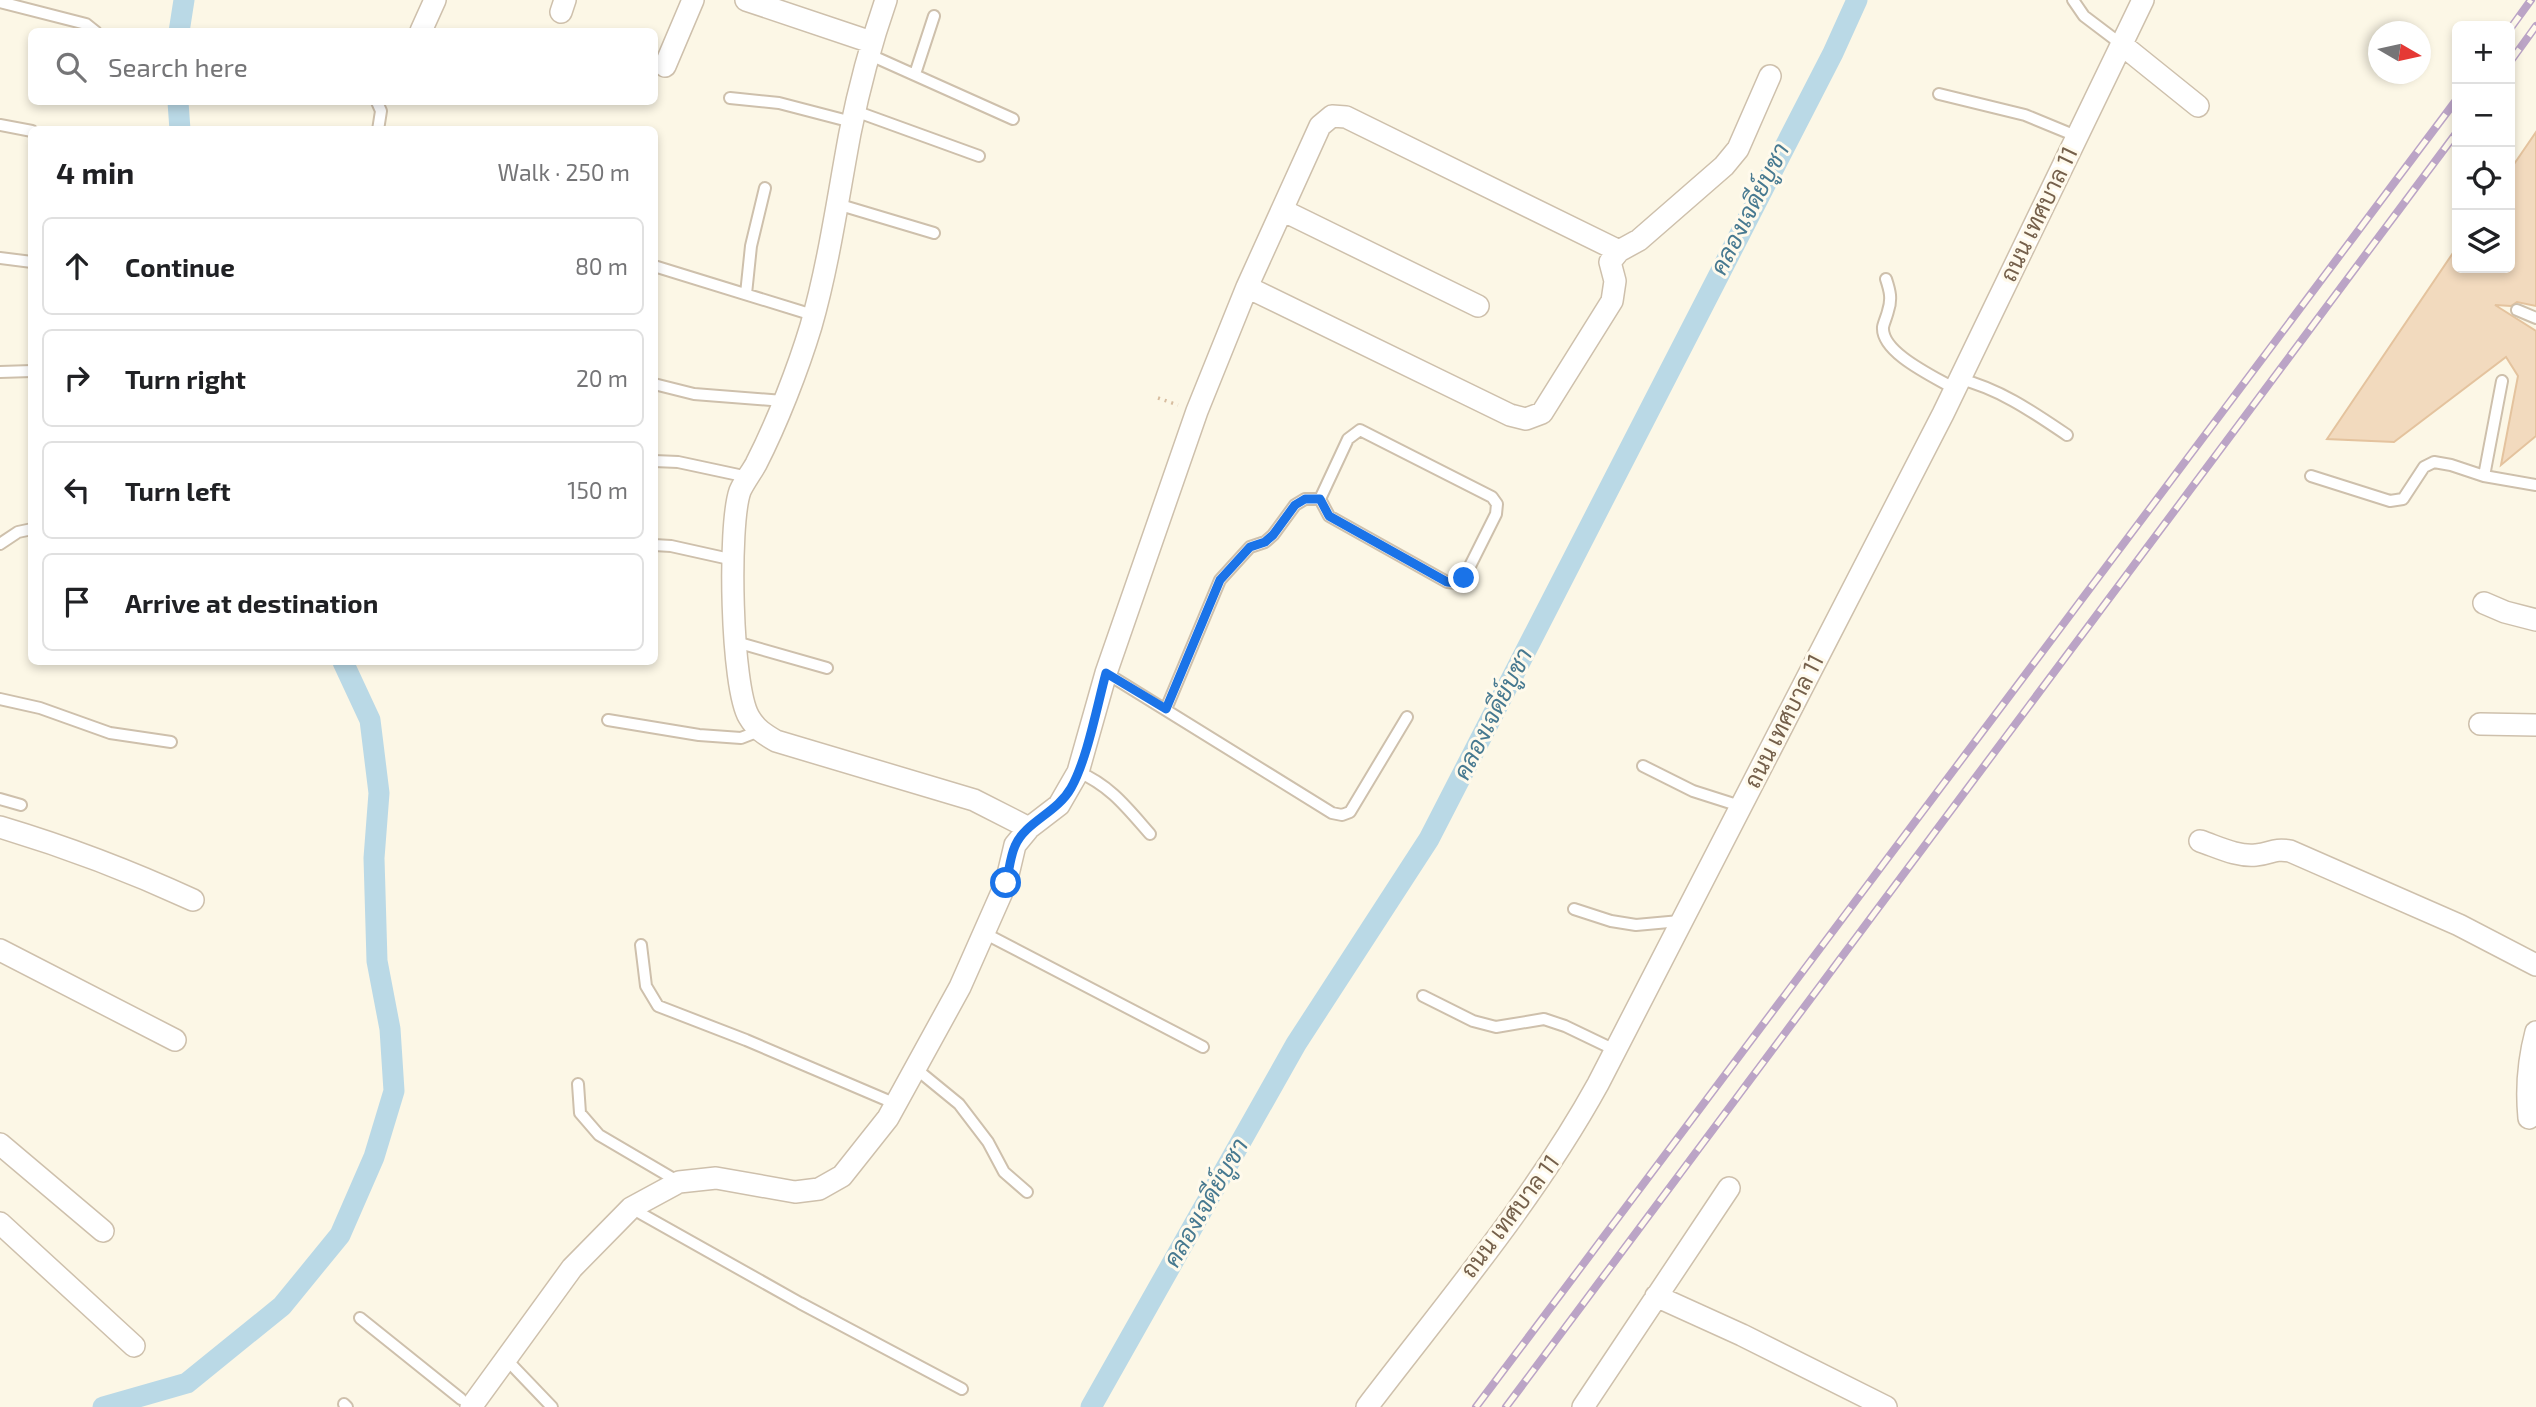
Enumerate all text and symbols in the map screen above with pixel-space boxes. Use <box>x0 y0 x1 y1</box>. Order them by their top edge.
north arrow <box>2368 21 2431 84</box>
map controls <box>2452 21 2515 273</box>
button: + <box>2452 21 2515 84</box>
search box <box>28 28 658 105</box>
icon: search <box>52 48 90 86</box>
text: Search here <box>108 51 248 82</box>
button: − <box>2452 84 2515 147</box>
water label: คลองเจดีย์บูชา <box>1703 138 1798 281</box>
street label: ถนน เทศบาล 11 <box>1993 142 2083 286</box>
button: locate <box>2452 147 2515 210</box>
text: 4 min <box>56 154 134 190</box>
text: Walk · 250 m <box>497 158 630 186</box>
button: layers <box>2452 210 2515 273</box>
icon: ahead <box>58 247 96 285</box>
text: Continue <box>125 251 235 282</box>
text: 80 m <box>575 252 628 280</box>
icon: right <box>58 359 96 397</box>
text: Turn right <box>125 363 246 394</box>
text: 20 m <box>576 364 628 392</box>
icon: left <box>58 471 96 509</box>
text: Turn left <box>125 475 231 506</box>
text: 150 m <box>567 476 628 504</box>
route end <box>1448 562 1479 593</box>
icon: arrive <box>58 583 96 621</box>
text: Arrive at destination <box>125 587 378 618</box>
water label: คลองเจดีย์บูชา <box>1446 643 1541 786</box>
street label: ถนน เทศบาล 11 <box>1737 649 1829 792</box>
route start <box>990 867 1021 898</box>
water label: คลองเจดีย์บูชา <box>1156 1133 1257 1274</box>
street label: ถนน เทศบาล 11 <box>1454 1148 1565 1282</box>

